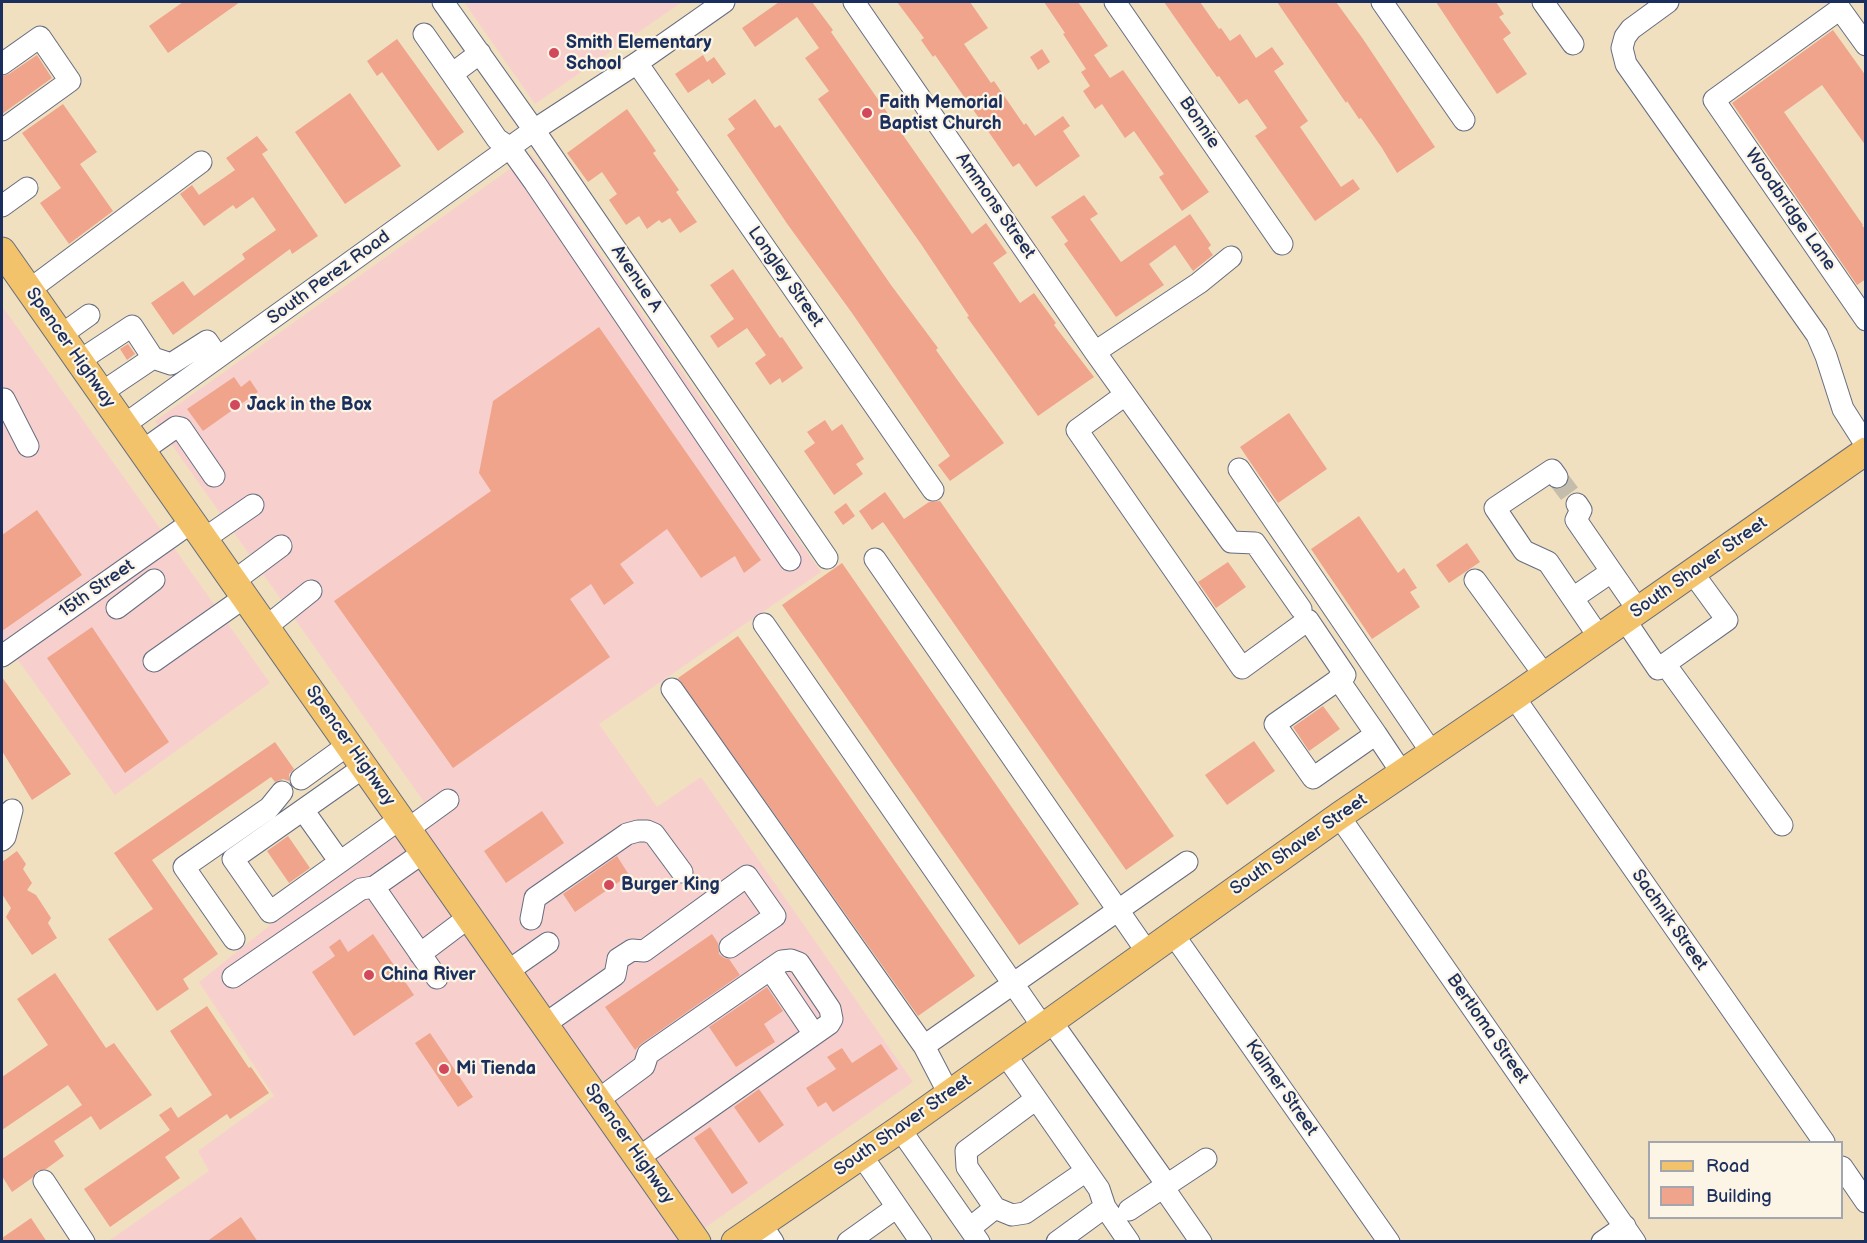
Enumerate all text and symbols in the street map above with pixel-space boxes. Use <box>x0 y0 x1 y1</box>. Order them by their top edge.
place label: Smith Elementary School <box>566 32 712 74</box>
marker: Smith Elementary School <box>547 46 561 60</box>
place label: Faith Memorial Baptist Church <box>879 92 1003 134</box>
street label: Bonnie <box>1174 93 1224 153</box>
marker: Faith Memorial Baptist Church <box>860 106 874 120</box>
street label: Woodbridge Lane <box>1740 145 1840 275</box>
street label: Ammons Street <box>950 149 1040 263</box>
street label: Longley Street <box>742 223 828 331</box>
street label: South Perez Road <box>263 226 395 330</box>
street label: Avenue A <box>606 241 666 317</box>
street label: Spencer Highway <box>21 284 119 412</box>
place label: Jack in the Box <box>247 394 372 416</box>
marker: Jack in the Box <box>228 398 242 412</box>
street label: South Shaver Street <box>1626 513 1772 623</box>
street label: 15th Street <box>55 555 139 623</box>
street label: Spencer Highway <box>301 682 399 810</box>
street label: South Shaver Street <box>1226 790 1372 900</box>
street label: Sachnik Street <box>1626 865 1712 975</box>
place label: Burger King <box>621 874 720 896</box>
marker: Burger King <box>602 878 616 892</box>
place label: China River <box>381 964 476 986</box>
marker: China River <box>362 968 376 982</box>
street label: Bertloma Street <box>1441 970 1533 1088</box>
street label: Kalmer Street <box>1240 1036 1322 1140</box>
place label: Mi Tienda <box>456 1058 536 1080</box>
marker: Mi Tienda <box>437 1062 451 1076</box>
street label: South Shaver Street <box>830 1071 976 1181</box>
street label: Spencer Highway <box>580 1080 678 1208</box>
legend <box>1648 1141 1843 1219</box>
text: Road <box>1706 1156 1750 1177</box>
text: Building <box>1706 1186 1772 1207</box>

